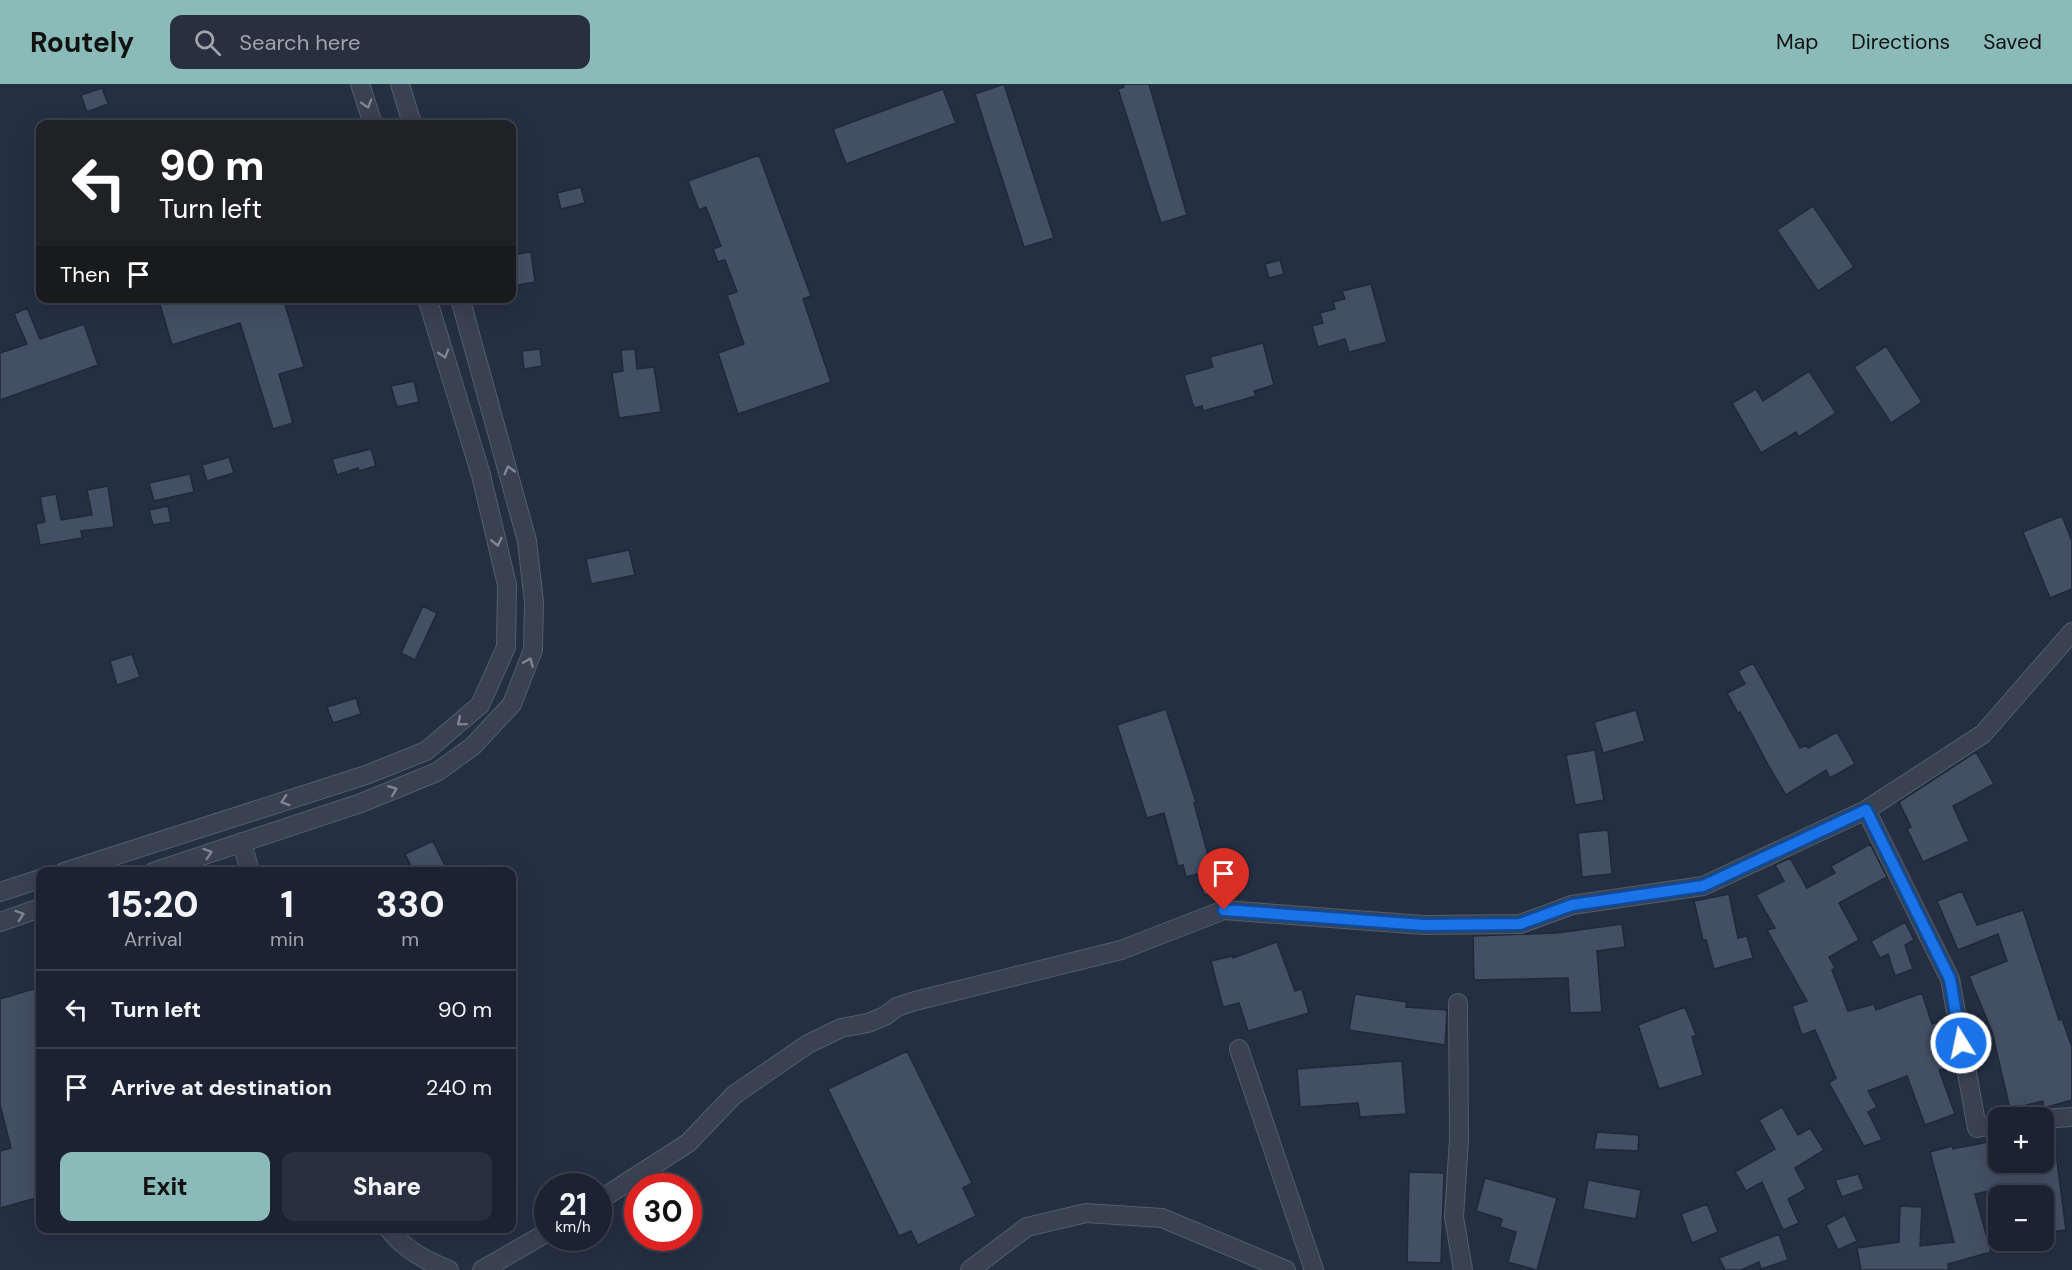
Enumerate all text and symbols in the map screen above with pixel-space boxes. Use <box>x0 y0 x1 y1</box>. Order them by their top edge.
search box <box>170 15 590 69</box>
text: Routely <box>30 24 134 61</box>
icon: search <box>191 26 224 59</box>
text: Search here <box>239 28 361 57</box>
text: Map <box>1776 28 1818 56</box>
text: Directions <box>1851 28 1950 56</box>
text: Saved <box>1983 28 2042 56</box>
one-way arrow <box>360 98 372 109</box>
text: 90 m <box>159 138 265 193</box>
icon: left <box>60 144 138 222</box>
text: Turn left <box>159 191 262 226</box>
icon: arrive <box>122 258 155 291</box>
text: Then <box>60 260 110 289</box>
one-way arrow <box>437 348 449 359</box>
one-way arrow <box>503 466 516 476</box>
one-way arrow <box>490 537 503 547</box>
one-way arrow <box>522 657 534 668</box>
one-way arrow <box>457 714 468 725</box>
one-way arrow <box>386 785 397 797</box>
one-way arrow <box>280 793 291 806</box>
one-way arrow <box>202 848 213 861</box>
pin <box>1198 848 1249 910</box>
icon: arrive <box>1207 857 1240 890</box>
text: 15:20 <box>107 881 199 928</box>
text: 1 <box>280 881 294 928</box>
text: 330 <box>376 881 445 928</box>
one-way arrow <box>14 910 25 922</box>
text: Arrival <box>124 926 182 952</box>
text: min <box>270 926 304 952</box>
text: m <box>401 926 419 952</box>
icon: left <box>60 993 93 1026</box>
text: Turn left <box>111 995 201 1024</box>
text: 90 m <box>438 995 492 1024</box>
position arrow <box>1929 1011 1993 1075</box>
icon: arrive <box>60 1071 93 1104</box>
text: Arrive at destination <box>111 1073 332 1102</box>
text: 240 m <box>426 1073 492 1102</box>
map controls <box>1988 1107 2054 1251</box>
button: + <box>1988 1107 2054 1173</box>
button: Exit <box>60 1152 270 1221</box>
button: Share <box>282 1152 492 1221</box>
speed limit sign: 30 <box>624 1173 702 1251</box>
text: 21 <box>559 1185 587 1224</box>
button: − <box>1988 1185 2054 1251</box>
text: km/h <box>555 1217 591 1237</box>

